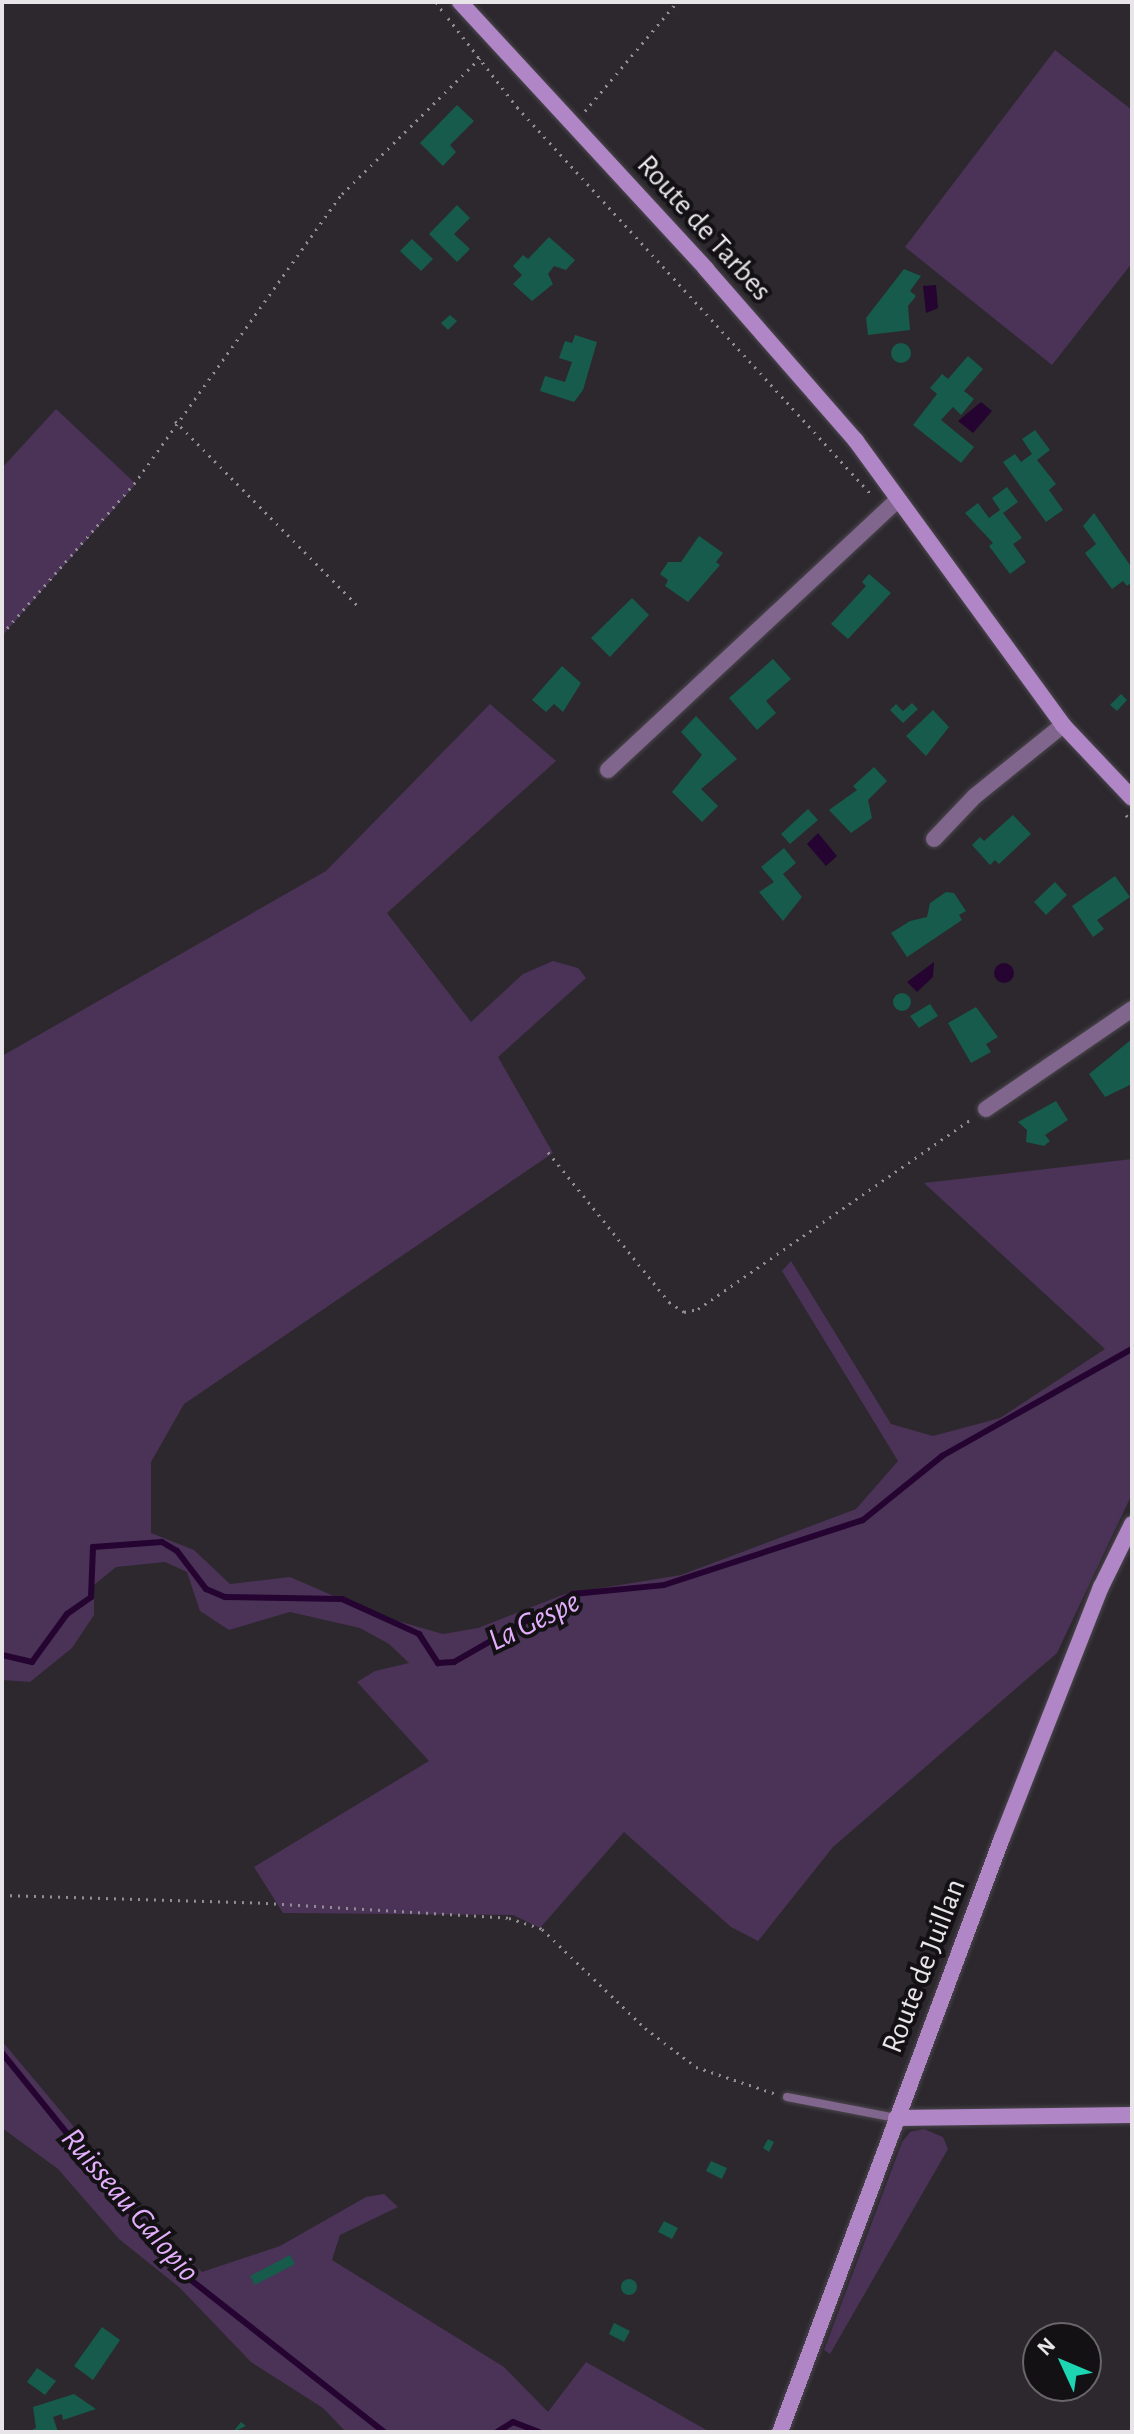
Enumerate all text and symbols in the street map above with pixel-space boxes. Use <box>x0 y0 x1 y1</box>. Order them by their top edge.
street label: Route de Tarbes <box>629 148 779 308</box>
water label: La Gespe <box>482 1582 586 1660</box>
street label: Route de Juillan <box>874 1874 974 2058</box>
water label: Ruisseau Galopio <box>53 2120 207 2290</box>
north arrow <box>1022 2322 1102 2402</box>
text: N <box>1033 2334 1059 2360</box>

